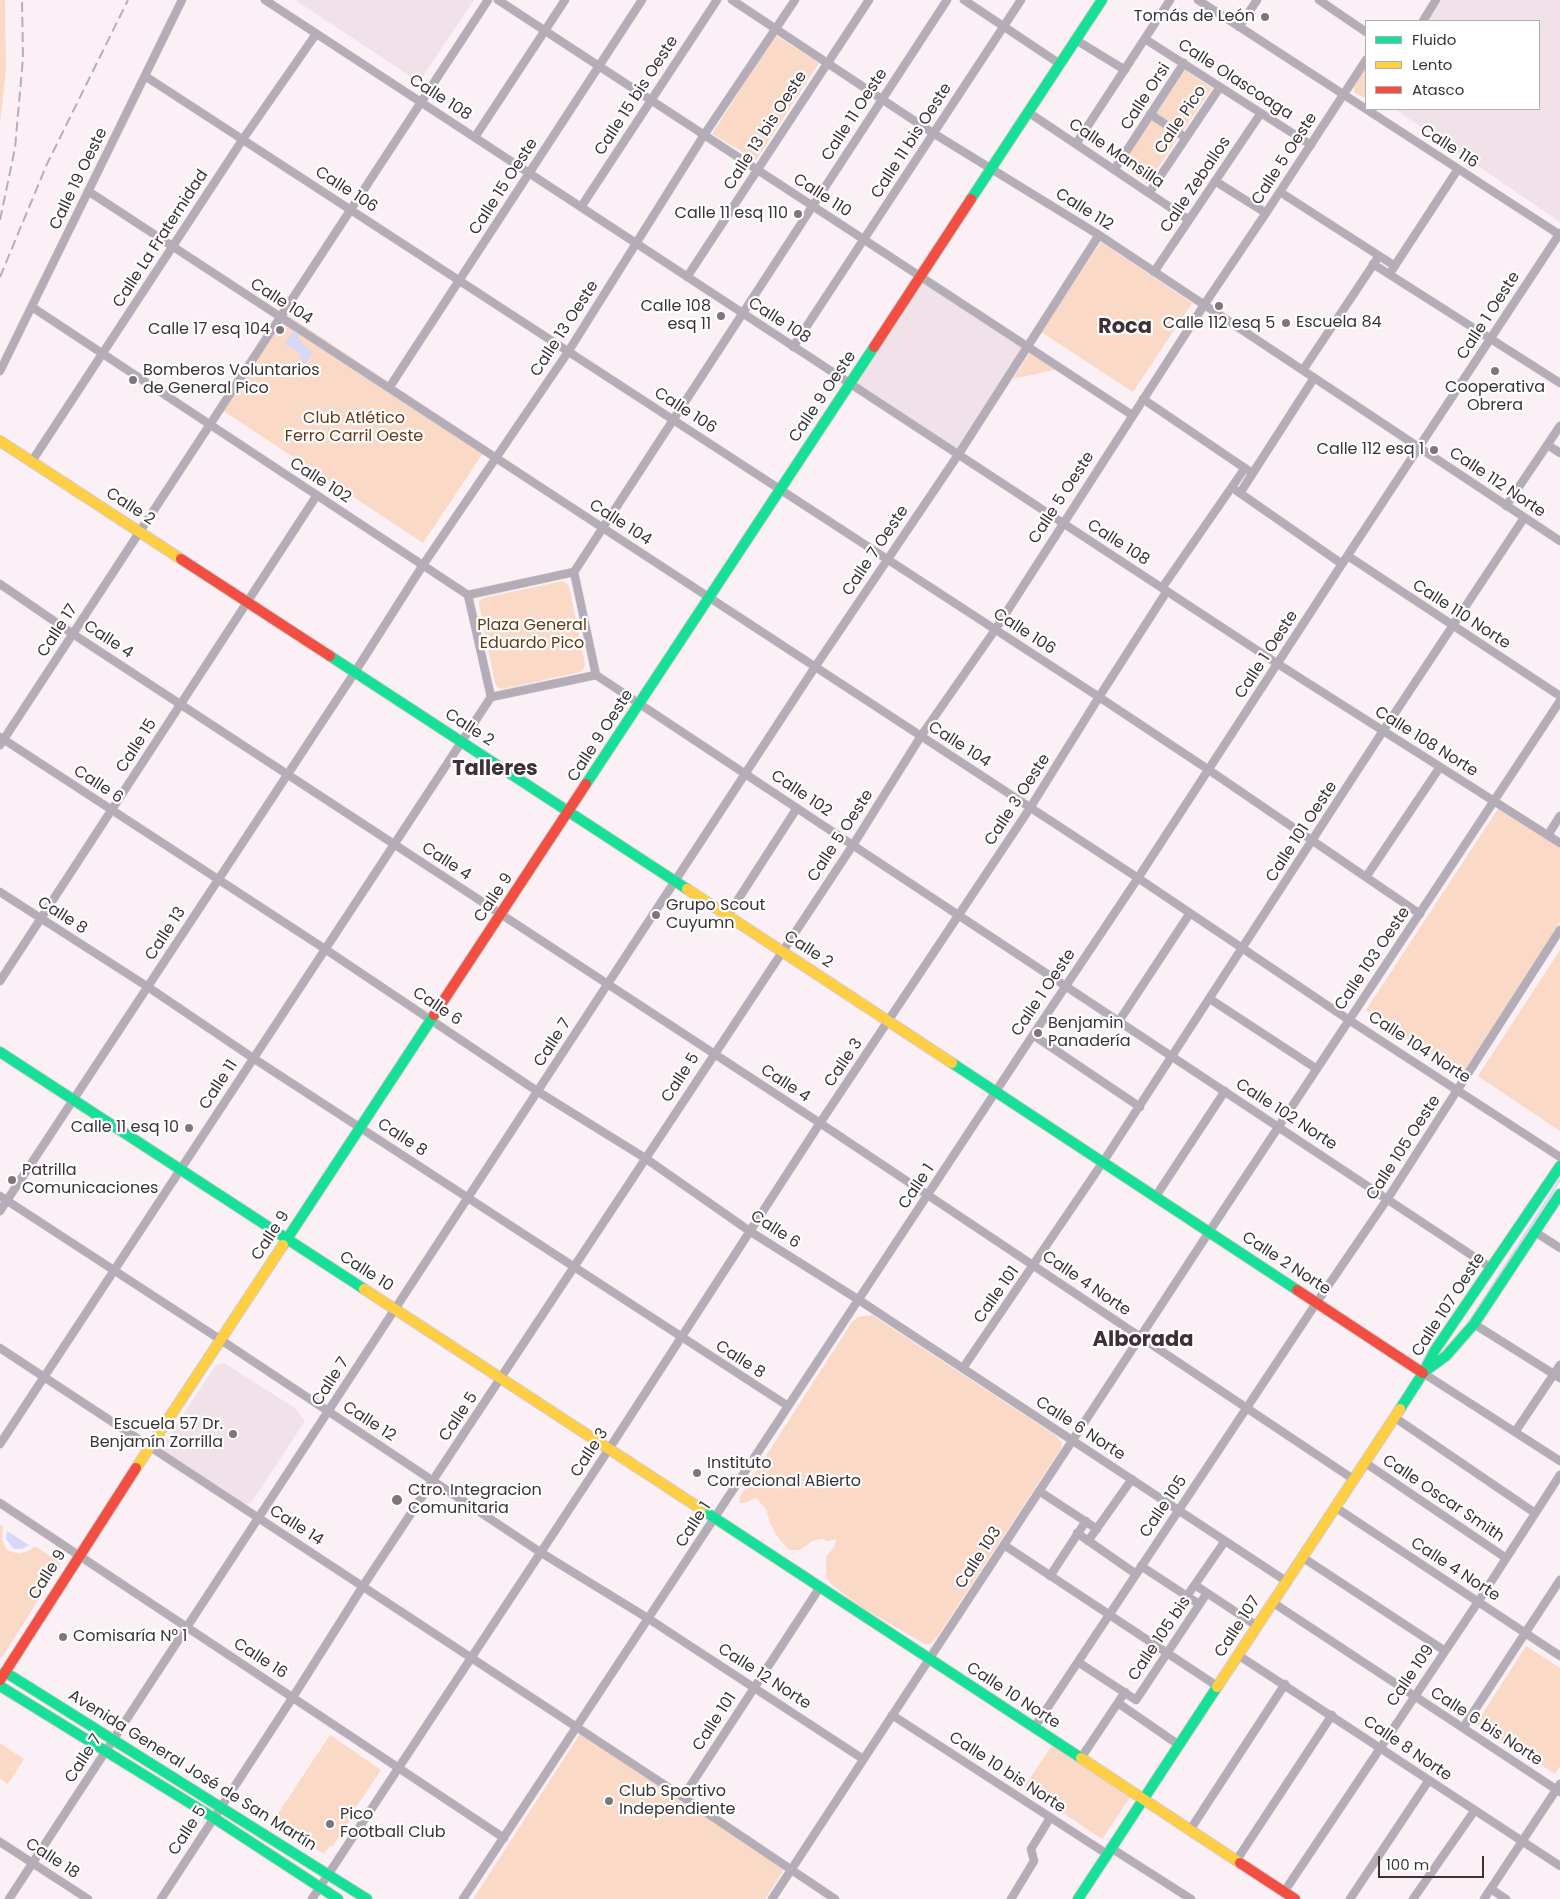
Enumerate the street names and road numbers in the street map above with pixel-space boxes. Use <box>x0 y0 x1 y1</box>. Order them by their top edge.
street label: Calle 15 bis Oeste <box>591 33 683 159</box>
street label: Calle Olascoaga <box>1174 36 1296 124</box>
street label: Calle Orsi <box>1117 60 1175 134</box>
street label: Calle 11 Oeste <box>818 65 892 165</box>
street label: Calle 13 bis Oeste <box>720 68 812 194</box>
street label: Calle 108 <box>405 71 475 125</box>
street label: Calle 11 bis Oeste <box>868 80 956 202</box>
street label: Calle Pico <box>1151 82 1211 158</box>
street label: Calle 5 Oeste <box>1248 109 1322 209</box>
street label: Calle Mansilla <box>1065 115 1167 193</box>
street label: Calle 116 <box>1416 121 1482 173</box>
street label: Calle 19 Oeste <box>46 125 112 233</box>
street label: Calle Zeballos <box>1157 133 1235 237</box>
street label: Calle 15 Oeste <box>466 135 542 239</box>
street label: Calle 106 <box>311 163 381 217</box>
street label: Calle La Fraternidad <box>109 167 213 311</box>
street label: Calle 110 <box>789 170 855 222</box>
street label: Calle 112 <box>1051 185 1117 235</box>
street label: Calle 1 Oeste <box>1453 268 1525 364</box>
street label: Calle 104 <box>246 275 316 329</box>
street label: Calle 13 Oeste <box>527 277 603 381</box>
street label: Calle 108 <box>744 294 814 348</box>
street label: Calle 9 Oeste <box>785 348 861 446</box>
street label: Calle 106 <box>650 384 720 438</box>
street label: Calle 112 Norte <box>1445 444 1549 522</box>
street label: Calle 5 Oeste <box>1025 448 1099 548</box>
street label: Calle 102 <box>286 454 354 508</box>
street label: Calle 2 <box>102 484 158 530</box>
street label: Calle 104 <box>585 496 655 550</box>
street label: Calle 7 Oeste <box>839 502 913 600</box>
street label: Calle 108 <box>1083 516 1153 570</box>
street label: Calle 110 Norte <box>1408 576 1514 654</box>
street label: Calle 17 <box>34 601 82 661</box>
street label: Calle 106 <box>989 605 1059 659</box>
street label: Calle 1 Oeste <box>1231 607 1303 703</box>
street label: Calle 4 <box>80 617 136 663</box>
street label: Calle 9 Oeste <box>564 686 638 786</box>
street label: Calle 108 Norte <box>1371 703 1481 781</box>
street label: Calle 2 <box>441 705 497 751</box>
street label: Calle 15 <box>113 715 161 777</box>
street label: Calle 104 <box>924 718 994 772</box>
street label: Calle 3 Oeste <box>981 751 1055 849</box>
street label: Calle 6 <box>70 762 126 808</box>
street label: Calle 102 <box>767 767 835 821</box>
street label: Calle 101 Oeste <box>1262 778 1342 886</box>
street label: Calle 5 Oeste <box>804 786 878 886</box>
street label: Calle 4 <box>418 839 474 885</box>
street label: Calle 9 <box>471 870 517 926</box>
street label: Calle 8 <box>33 893 91 939</box>
street label: Calle 13 <box>142 904 190 964</box>
street label: Calle 103 Oeste <box>1331 904 1415 1014</box>
street label: Calle 2 <box>780 927 836 973</box>
street label: Calle 1 Oeste <box>1008 946 1080 1040</box>
street label: Calle 6 <box>409 984 465 1030</box>
street label: Calle 104 Norte <box>1364 1008 1474 1088</box>
street label: Calle 7 <box>530 1015 576 1071</box>
street label: Calle 3 <box>821 1035 867 1091</box>
street label: Calle 5 <box>658 1050 704 1106</box>
street label: Calle 11 <box>196 1057 242 1113</box>
street label: Calle 4 <box>757 1061 813 1107</box>
street label: Calle 102 Norte <box>1232 1075 1340 1155</box>
street label: Calle 105 Oeste <box>1363 1092 1445 1204</box>
street label: Calle 8 <box>374 1115 430 1161</box>
street label: Calle 1 <box>895 1161 939 1213</box>
street label: Calle 6 <box>747 1207 803 1253</box>
street label: Calle 9 <box>248 1208 294 1264</box>
street label: Calle 2 Norte <box>1238 1228 1334 1300</box>
street label: Calle 4 Norte <box>1038 1247 1134 1321</box>
street label: Calle 10 <box>335 1248 397 1296</box>
street label: Calle 107 Oeste <box>1408 1249 1490 1361</box>
street label: Calle 101 <box>970 1263 1024 1327</box>
street label: Calle 8 <box>712 1337 768 1383</box>
street label: Calle 7 <box>308 1354 354 1410</box>
street label: Calle 5 <box>436 1389 482 1445</box>
street label: Calle 6 Norte <box>1032 1393 1128 1465</box>
street label: Calle 12 <box>339 1398 399 1446</box>
street label: Calle 3 <box>567 1425 613 1481</box>
street label: Calle Oscar Smith <box>1378 1451 1508 1547</box>
street label: Calle 105 <box>1136 1472 1192 1542</box>
street label: Calle 1 <box>672 1499 716 1551</box>
street label: Calle 14 <box>265 1501 327 1551</box>
street label: Calle 103 <box>952 1523 1006 1593</box>
street label: Calle 4 Norte <box>1407 1534 1503 1606</box>
street label: Calle 9 <box>25 1546 71 1604</box>
street label: Calle 105 bis <box>1125 1593 1195 1685</box>
street label: Calle 107 <box>1211 1593 1265 1661</box>
street label: Calle 16 <box>229 1634 291 1684</box>
street label: Calle 12 Norte <box>714 1640 814 1714</box>
street label: Calle 109 <box>1383 1641 1439 1711</box>
street label: Calle 10 Norte <box>963 1659 1063 1733</box>
street label: Calle 6 bis Norte <box>1426 1683 1546 1771</box>
street label: Avenida General José de San Martín <box>64 1686 320 1856</box>
street label: Calle 101 <box>689 1689 741 1755</box>
street label: Calle 8 Norte <box>1359 1712 1455 1786</box>
street label: Calle 10 bis Norte <box>945 1728 1069 1818</box>
street label: Calle 7 <box>61 1731 107 1787</box>
street label: Calle 5 <box>165 1803 211 1859</box>
street label: Calle 18 <box>21 1834 83 1884</box>

